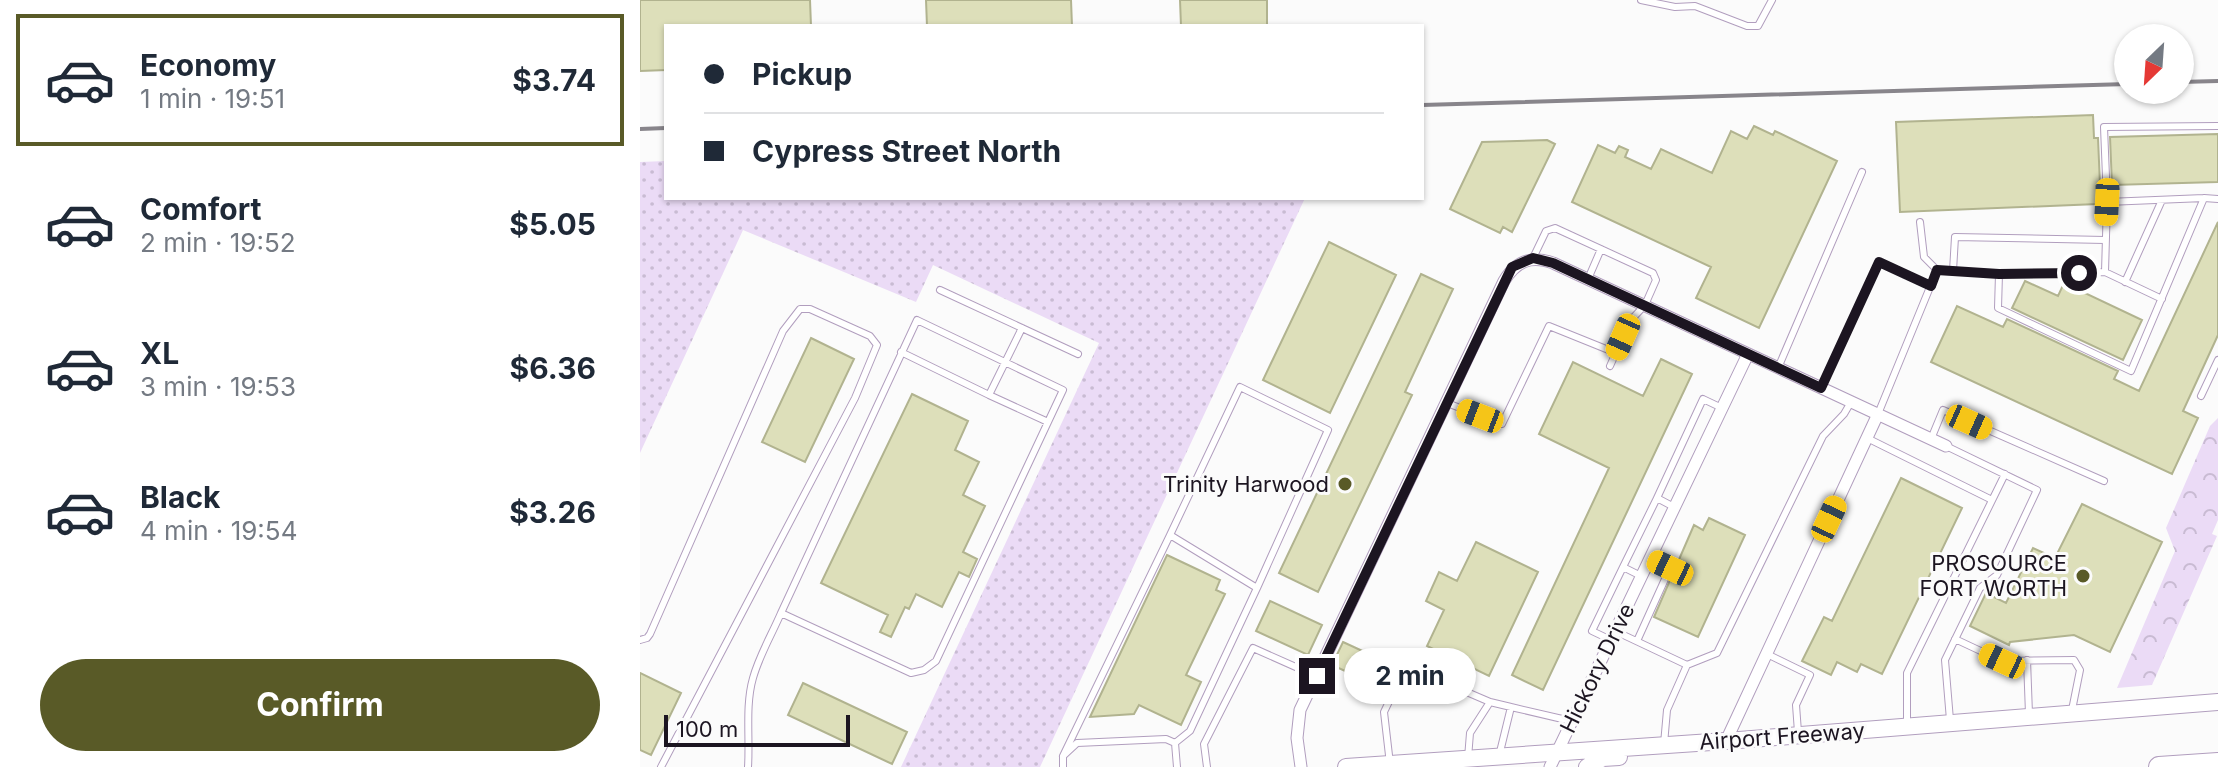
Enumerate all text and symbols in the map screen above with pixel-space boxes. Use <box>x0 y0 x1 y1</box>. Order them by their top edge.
north arrow <box>2114 24 2194 104</box>
map controls <box>2114 24 2194 104</box>
icon: car <box>44 44 116 116</box>
text: Economy <box>140 47 276 83</box>
text: Pickup <box>752 56 852 92</box>
text: $3.74 <box>512 62 596 98</box>
text: 1 min · 19:51 <box>140 83 285 114</box>
text: Cypress Street North <box>752 133 1061 169</box>
car <box>2094 177 2120 227</box>
icon: car <box>44 188 116 260</box>
text: Comfort <box>140 191 261 227</box>
text: $5.05 <box>509 206 596 242</box>
text: 2 min · 19:52 <box>140 227 296 258</box>
route start <box>2061 255 2097 291</box>
car <box>1602 310 1644 364</box>
icon: car <box>44 332 116 404</box>
text: XL <box>140 335 179 371</box>
text: $6.36 <box>510 350 596 386</box>
text: 3 min · 19:53 <box>140 371 296 402</box>
car <box>1453 396 1507 436</box>
car <box>1942 401 1996 443</box>
place label: Trinity Harwood <box>1163 471 1329 497</box>
marker: Trinity Harwood <box>1336 475 1354 493</box>
icon: car <box>44 476 116 548</box>
text: Black <box>140 479 220 515</box>
car <box>1808 492 1850 546</box>
text: $3.26 <box>509 494 596 530</box>
text: 4 min · 19:54 <box>140 515 297 546</box>
car <box>1643 547 1697 589</box>
place label: PROSOURCE FORT WORTH <box>1919 550 2067 601</box>
marker: PROSOURCE FORT WORTH <box>2074 567 2092 585</box>
street label: Hickory Drive <box>1554 599 1640 737</box>
car <box>1975 640 2029 682</box>
callout: 2 min <box>1345 648 1477 704</box>
route end <box>1299 658 1335 694</box>
button: Confirm <box>40 659 600 751</box>
text: 2 min <box>1375 660 1445 691</box>
scale bar <box>664 711 850 747</box>
text: 100 m <box>676 716 738 742</box>
street label: Airport Freeway <box>1698 717 1866 755</box>

